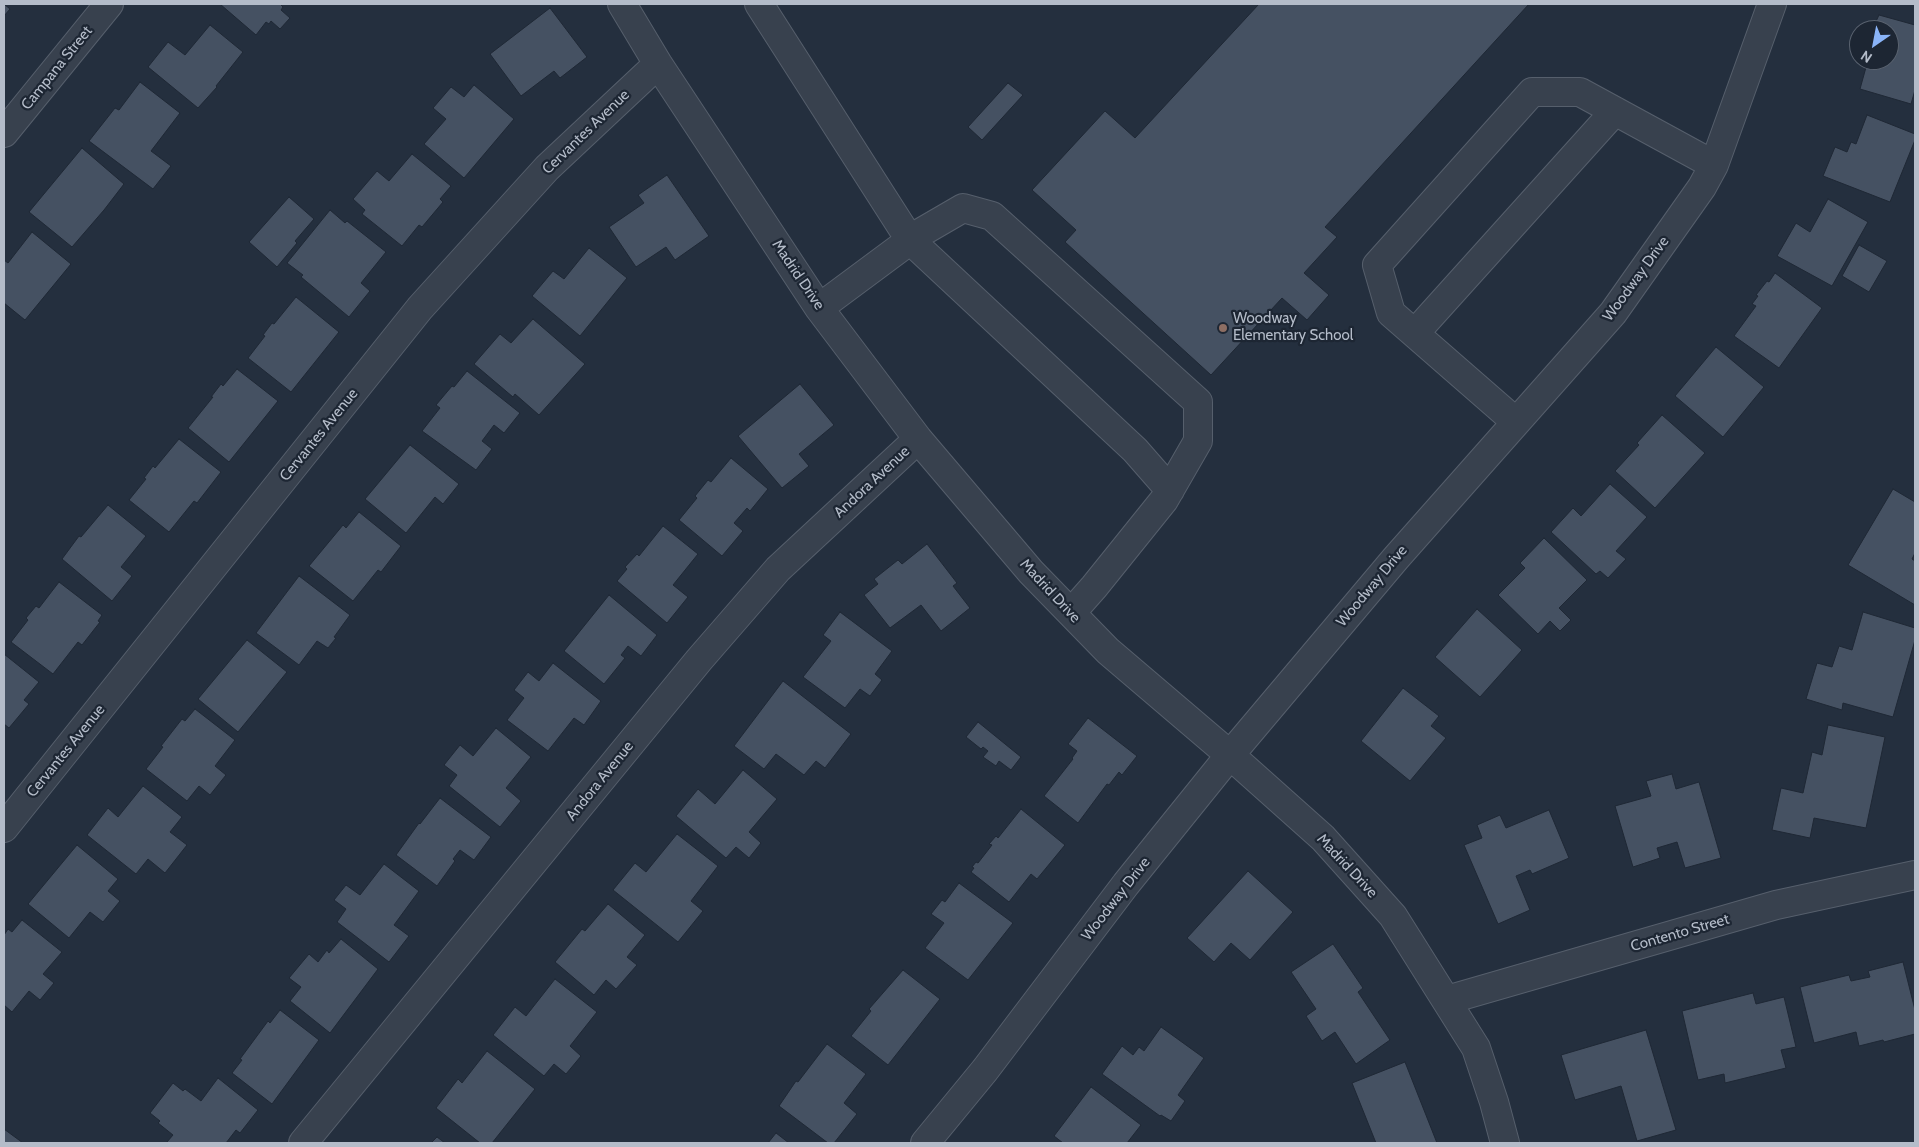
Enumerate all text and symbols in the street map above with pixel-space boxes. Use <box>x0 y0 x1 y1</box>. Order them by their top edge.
north arrow <box>1849 20 1899 70</box>
street label: Campana Street <box>18 22 96 114</box>
text: N <box>1857 46 1875 67</box>
street label: Cervantes Avenue <box>539 86 633 178</box>
street label: Woodway Drive <box>1599 233 1673 325</box>
street label: Madrid Drive <box>768 236 828 314</box>
place label: Woodway Elementary School <box>1233 310 1353 345</box>
marker: Woodway Elementary School <box>1217 322 1229 334</box>
street label: Cervantes Avenue <box>276 385 362 485</box>
street label: Andora Avenue <box>830 442 914 522</box>
street label: Woodway Drive <box>1333 542 1411 630</box>
street label: Madrid Drive <box>1016 555 1084 627</box>
street label: Cervantes Avenue <box>23 701 109 801</box>
street label: Andora Avenue <box>562 738 638 824</box>
street label: Madrid Drive <box>1313 830 1381 902</box>
street label: Woodway Drive <box>1078 854 1154 944</box>
street label: Contento Street <box>1629 910 1731 956</box>

